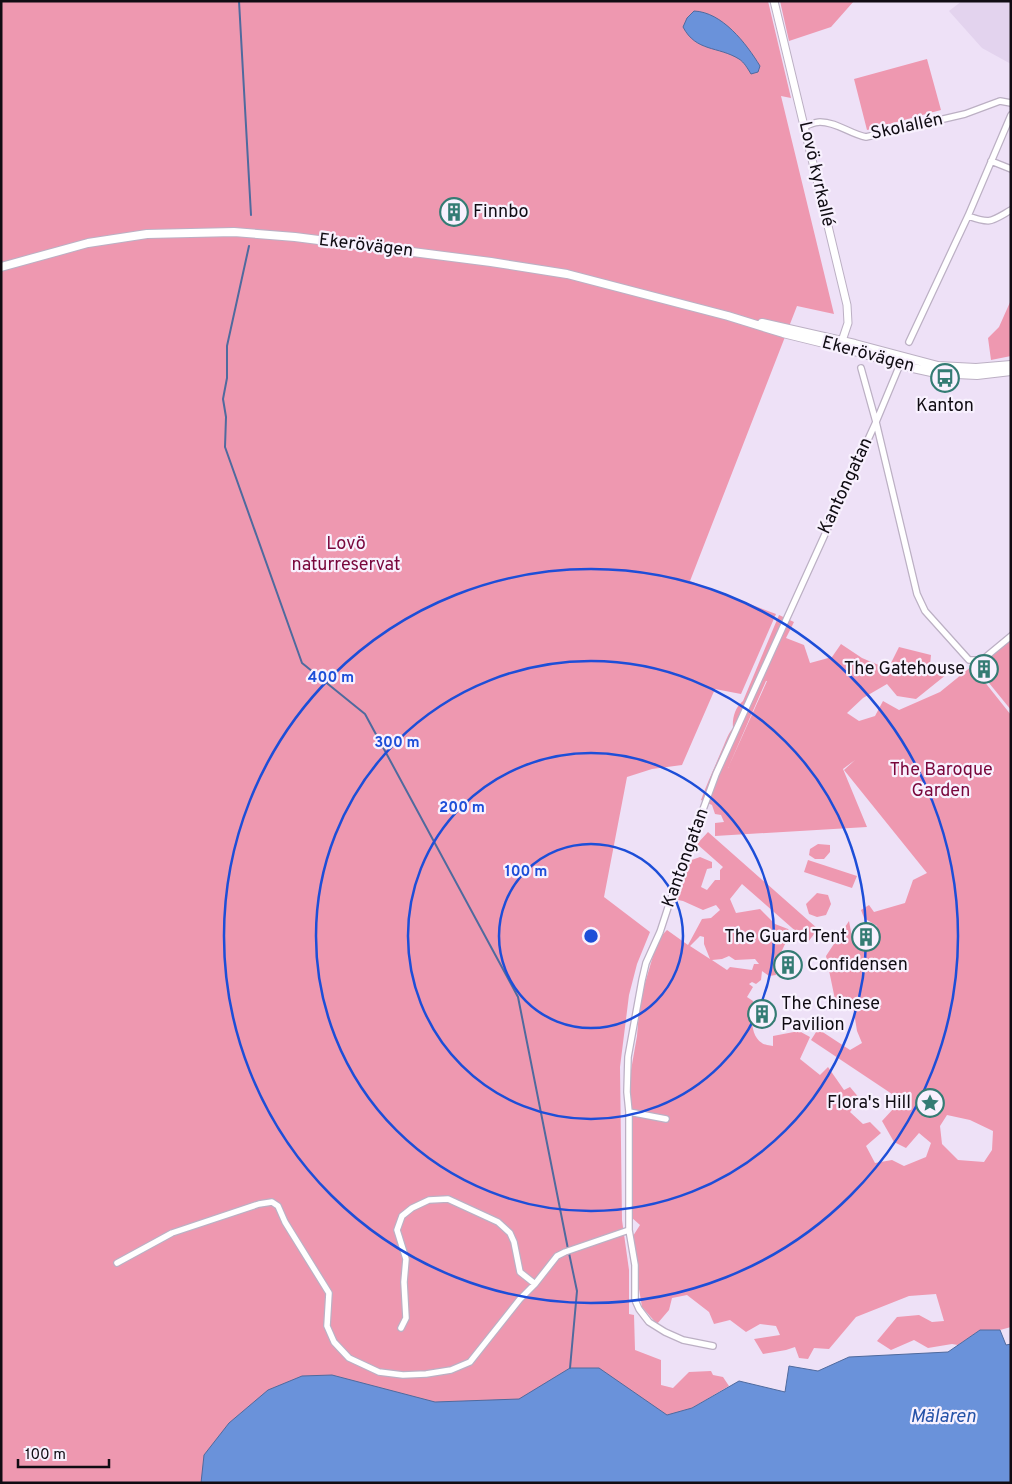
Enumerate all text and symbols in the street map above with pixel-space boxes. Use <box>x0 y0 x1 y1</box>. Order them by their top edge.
street label: Skolallén <box>869 108 945 146</box>
street label: Lovö kyrkallé <box>793 119 839 229</box>
building icon: Finnbo <box>439 197 469 227</box>
place label: Finnbo <box>473 201 529 224</box>
street label: Ekerövägen <box>317 229 415 263</box>
street label: Ekerövägen <box>819 332 917 378</box>
bus stop icon: Kanton <box>930 363 960 393</box>
place label: Kanton <box>916 395 974 418</box>
street label: Kantongatan <box>814 434 878 538</box>
park label: Lovö naturreservat <box>291 533 401 577</box>
building icon: The Gatehouse <box>969 654 999 684</box>
place label: The Gatehouse <box>844 658 965 681</box>
text: 400 m <box>308 669 354 688</box>
text: 300 m <box>374 734 420 753</box>
park label: The Baroque Garden <box>889 759 993 803</box>
text: 200 m <box>439 799 485 818</box>
street label: Kantongatan <box>657 805 715 911</box>
text: 100 m <box>505 863 547 882</box>
building icon: The Guard Tent <box>851 922 881 952</box>
place label: The Guard Tent <box>724 926 847 949</box>
centre of rings <box>582 927 600 945</box>
building icon: Confidensen <box>773 950 803 980</box>
place label: Confidensen <box>807 954 908 977</box>
place label: The Chinese Pavilion <box>781 993 880 1037</box>
building icon: The Chinese Pavilion <box>747 999 777 1029</box>
place icon: Flora's Hill <box>915 1088 945 1118</box>
place label: Flora's Hill <box>827 1092 911 1115</box>
water label: Mälaren <box>910 1405 976 1429</box>
scale bar <box>18 1436 109 1468</box>
text: 100 m <box>25 1446 66 1465</box>

